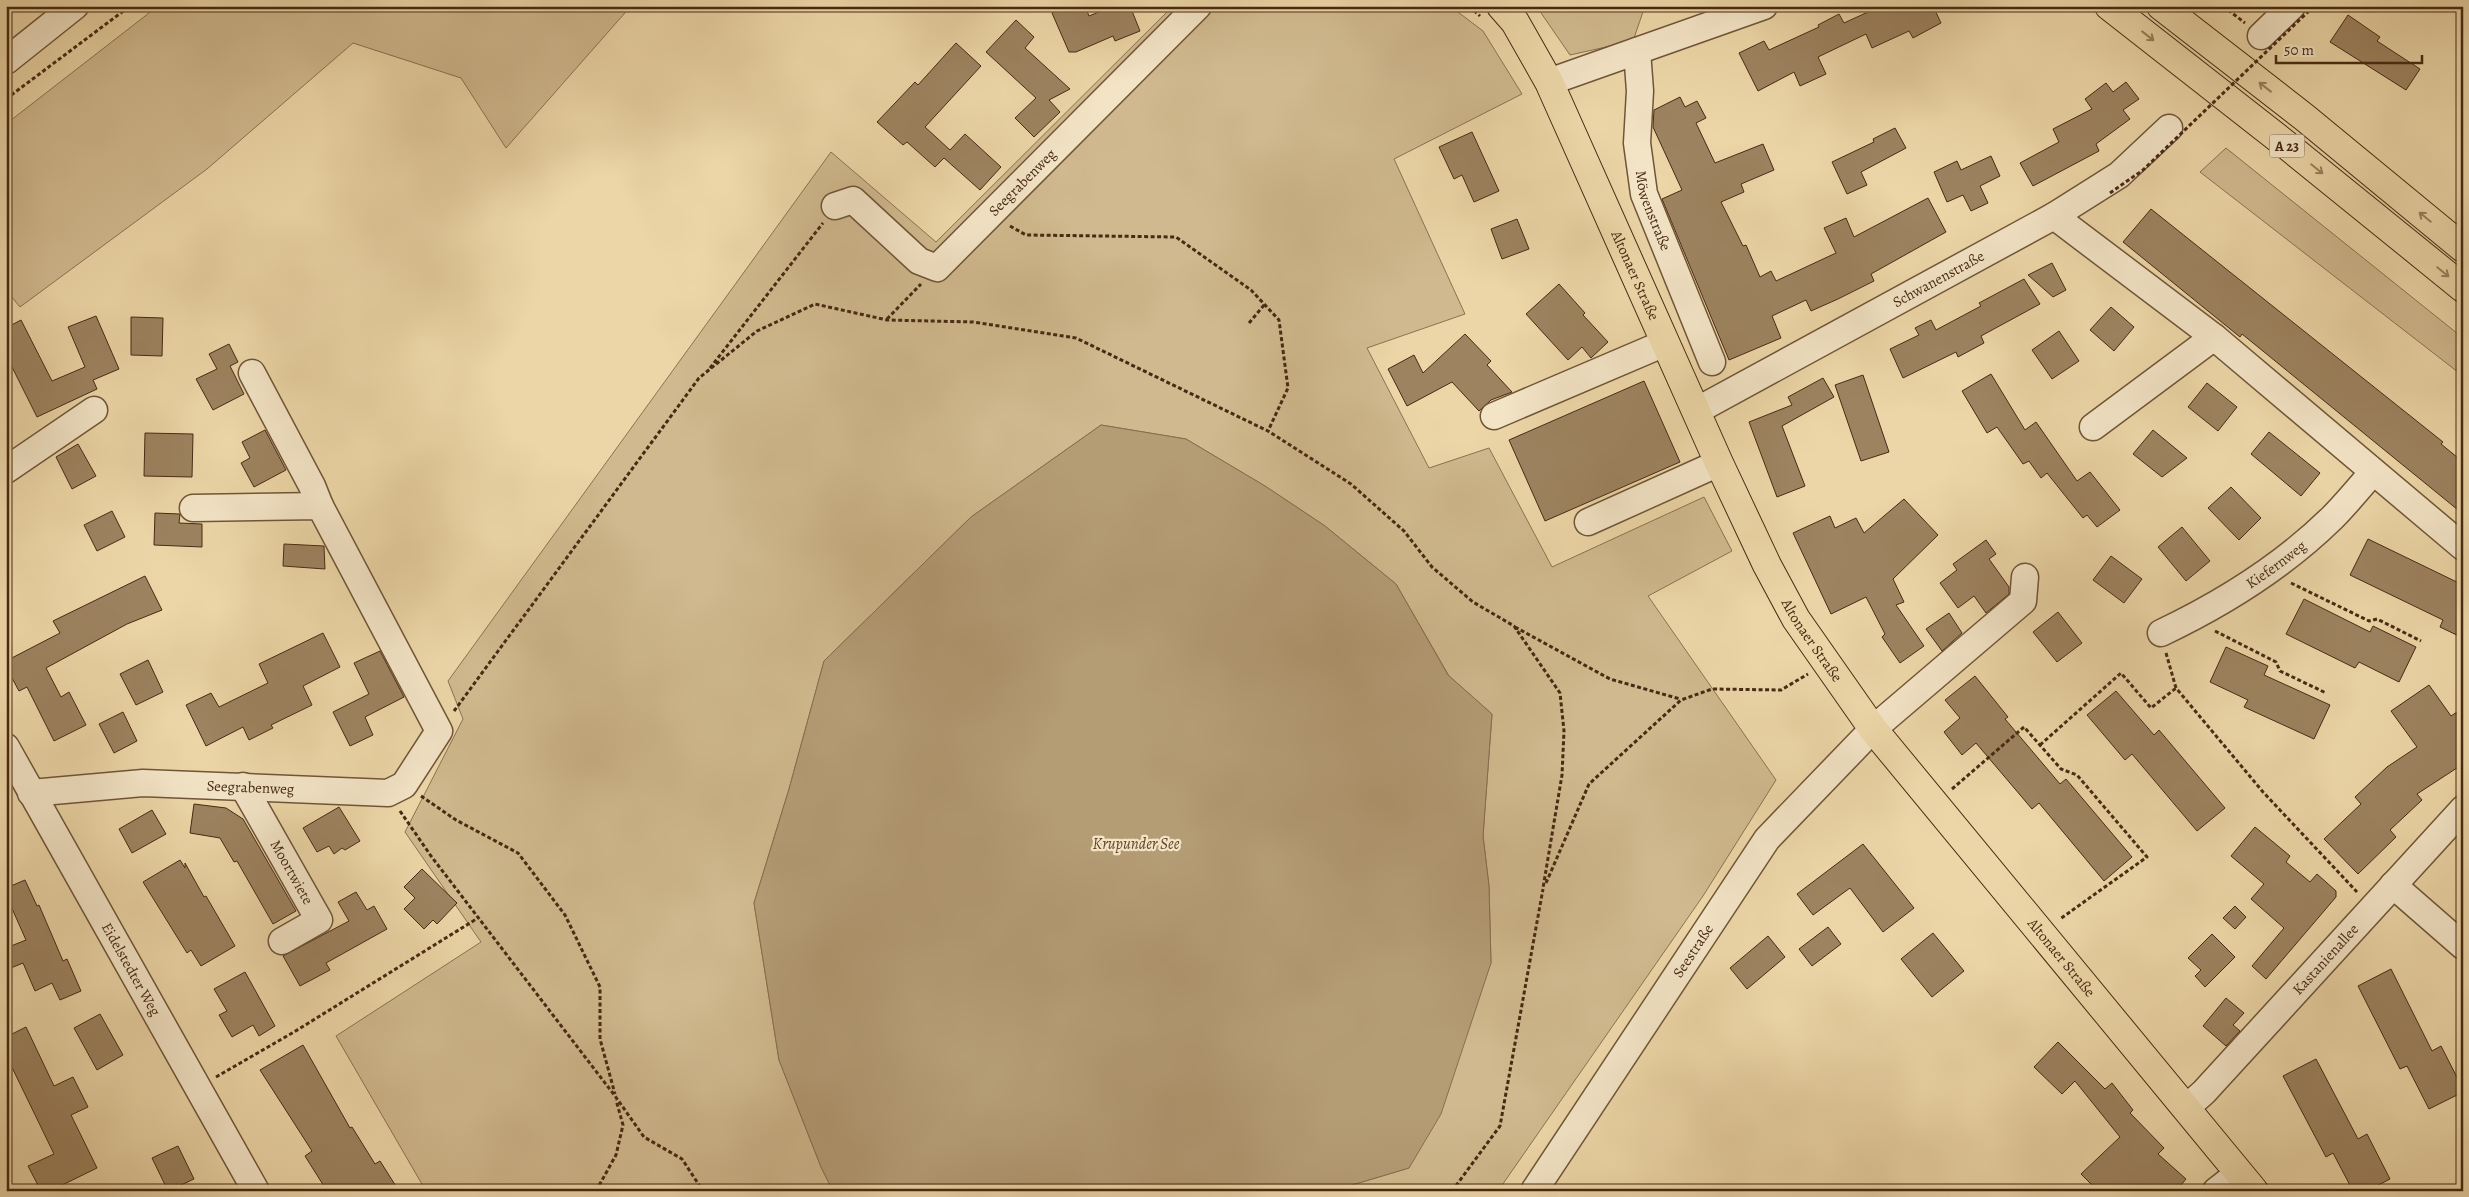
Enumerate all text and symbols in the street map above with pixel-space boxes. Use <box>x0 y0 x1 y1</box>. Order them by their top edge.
one-way arrow <box>2141 31 2154 42</box>
scale bar <box>2276 32 2423 64</box>
text: 50 m <box>2284 40 2314 60</box>
one-way arrow <box>2259 82 2272 93</box>
road number: A 23 <box>2270 134 2304 158</box>
street label: Seegrabenweg <box>984 144 1061 221</box>
one-way arrow <box>2310 164 2323 175</box>
street label: Möwenstraße <box>1631 169 1676 254</box>
one-way arrow <box>2419 212 2432 223</box>
street label: Altonaer Straße <box>1606 226 1664 324</box>
street label: Schwanenstraße <box>1889 246 1988 312</box>
one-way arrow <box>2436 266 2449 277</box>
street label: Kiefernweg <box>2242 535 2311 593</box>
street label: Altonaer Straße <box>1776 594 1847 686</box>
street label: Seegrabenweg <box>206 776 295 799</box>
water label: Krupunder See <box>1093 833 1180 855</box>
street label: Moortwiete <box>266 836 318 908</box>
street label: Altonaer Straße <box>2022 913 2100 1001</box>
street label: Eidelstedter Weg <box>97 919 166 1020</box>
street label: Kastanienallee <box>2288 919 2363 999</box>
street label: Seestraße <box>1668 920 1718 982</box>

